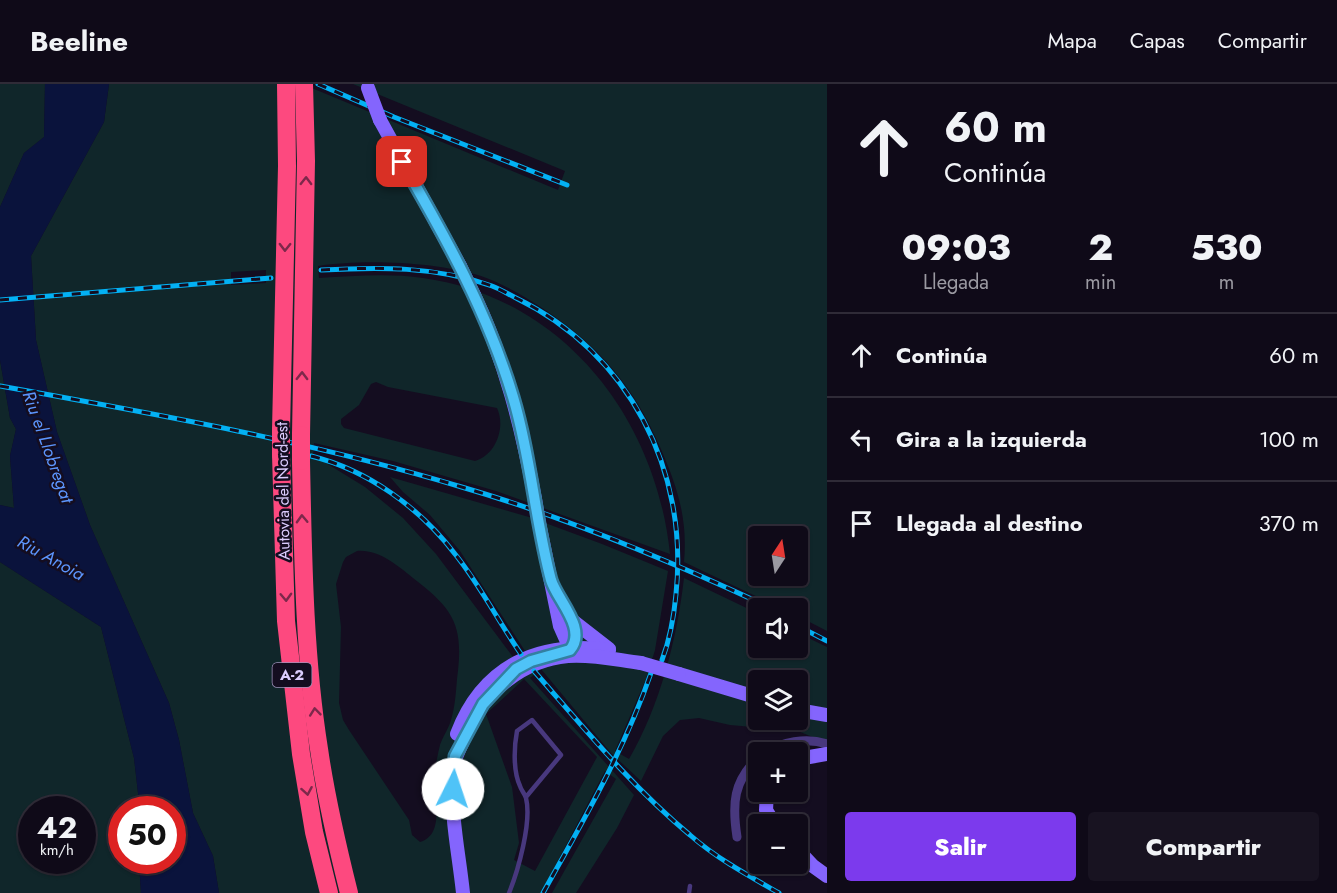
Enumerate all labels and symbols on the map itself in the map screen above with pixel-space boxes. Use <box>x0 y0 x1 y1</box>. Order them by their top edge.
pin <box>376 136 427 187</box>
one-way arrow <box>300 177 312 186</box>
one-way arrow <box>279 243 291 252</box>
one-way arrow <box>296 372 308 381</box>
water label: Riu el Llobregat <box>16 387 81 508</box>
street label: Autovia del Nord-est <box>270 422 296 560</box>
one-way arrow <box>296 515 309 524</box>
north arrow <box>748 526 808 586</box>
water label: Riu Anoia <box>13 529 90 587</box>
one-way arrow <box>279 593 292 602</box>
road number: A-2 <box>272 663 312 687</box>
one-way arrow <box>309 707 322 717</box>
position arrow <box>421 757 485 821</box>
one-way arrow <box>300 786 313 796</box>
speed limit sign: 50 <box>108 796 186 874</box>

